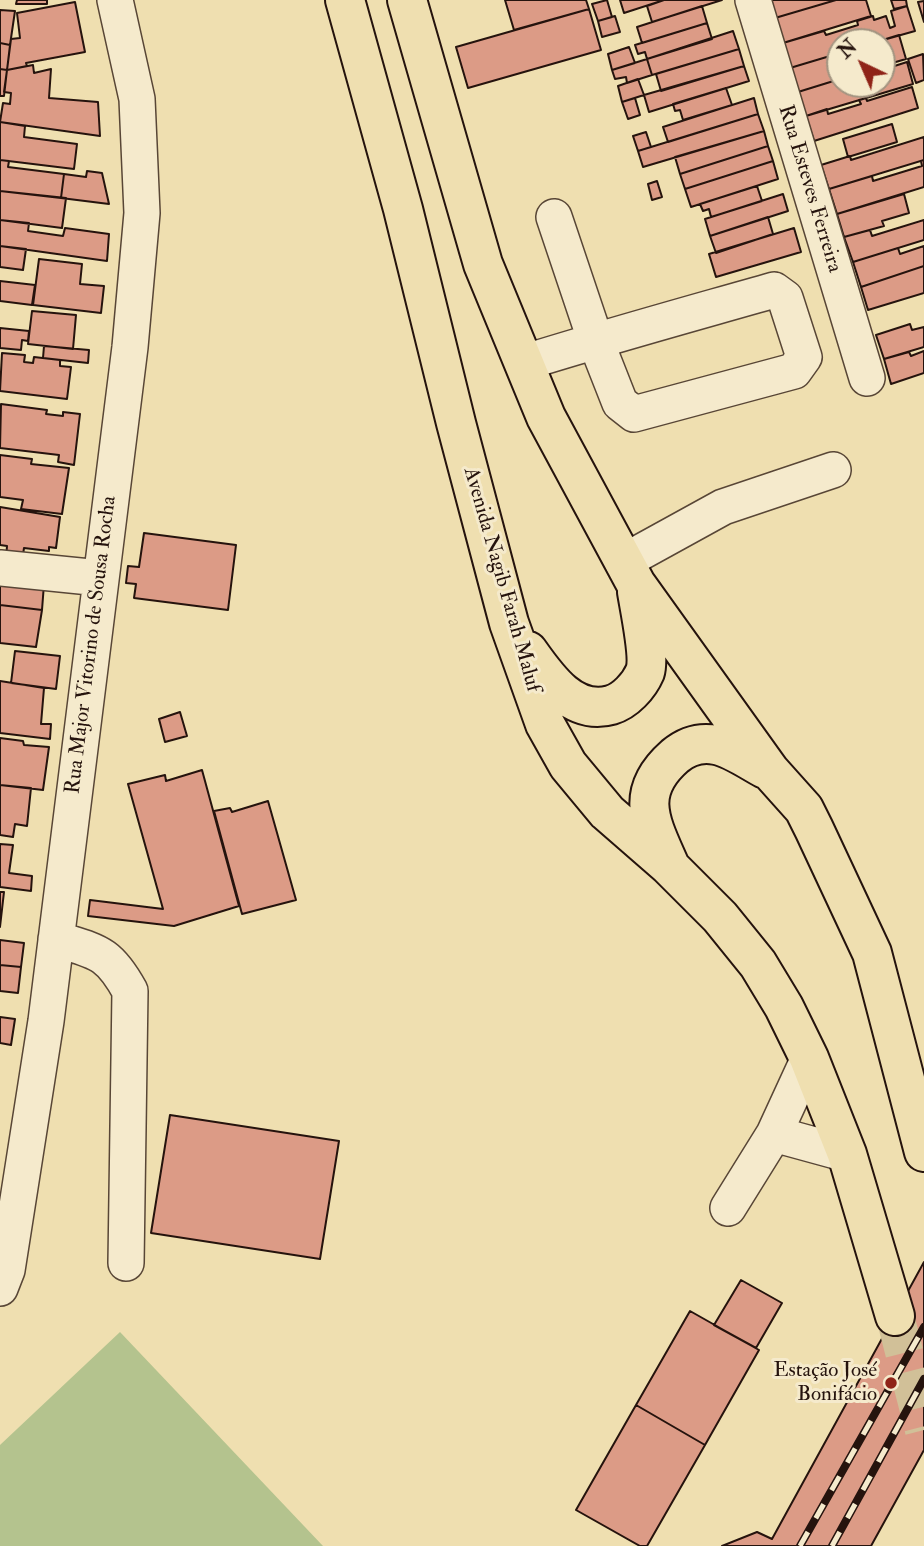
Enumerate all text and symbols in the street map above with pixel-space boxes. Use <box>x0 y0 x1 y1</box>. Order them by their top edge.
north arrow <box>826 28 896 98</box>
text: N <box>833 35 862 64</box>
street label: Rua Esteves Ferreira <box>772 102 846 276</box>
street label: Avenida Nagib Farah Maluf <box>457 465 545 695</box>
street label: Rua Major Vitorino de Sousa Rocha <box>61 495 123 795</box>
place label: Estação José Bonifácio <box>773 1358 877 1408</box>
marker: Estação José Bonifácio <box>883 1375 899 1391</box>

